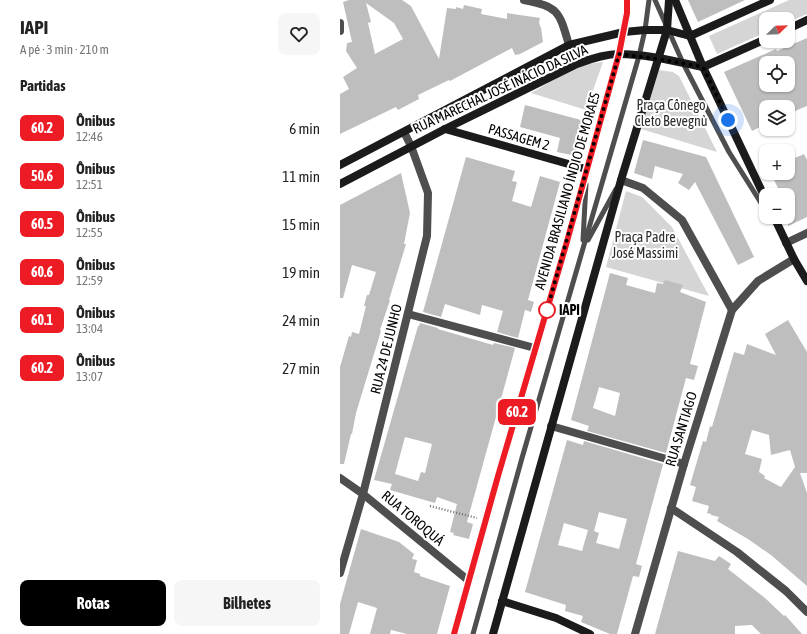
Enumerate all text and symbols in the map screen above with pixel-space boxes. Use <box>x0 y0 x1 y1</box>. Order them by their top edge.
north arrow <box>759 12 795 48</box>
map controls <box>759 12 795 224</box>
button: heart <box>278 13 320 55</box>
text: IAPI <box>20 16 48 38</box>
street label: RUA MARECHAL JOSÉ INÁCIO DA SILVA <box>410 41 590 137</box>
text: A pé · 3 min · 210 m <box>20 42 109 57</box>
button: locate <box>759 56 795 92</box>
text: Partidas <box>20 77 65 94</box>
street label: AVENIDA BRASILIANO ÍNDIO DE MORAES <box>531 90 603 291</box>
park label: Praça Cônego Cleto Bevegnù <box>634 97 708 129</box>
button: layers <box>759 100 795 136</box>
your location <box>718 110 738 130</box>
text: Ônibus <box>76 112 115 129</box>
text: 60.2 <box>31 120 53 136</box>
text: 6 min <box>289 120 320 137</box>
street label: PASSAGEM 2 <box>486 121 552 153</box>
text: 12:46 <box>76 129 103 144</box>
button: + <box>759 144 795 180</box>
text: Ônibus <box>76 160 115 177</box>
text: 50.6 <box>31 168 53 184</box>
text: 11 min <box>282 168 320 185</box>
text: 12:51 <box>76 177 103 192</box>
button: − <box>759 188 795 224</box>
text: Ônibus <box>76 208 115 225</box>
text: 60.5 <box>31 216 53 232</box>
text: 15 min <box>282 216 320 233</box>
text: 12:55 <box>76 225 103 240</box>
park label: Praça Padre José Massimi <box>612 229 678 261</box>
text: Ônibus <box>76 256 115 273</box>
text: 60.6 <box>31 264 53 280</box>
text: 19 min <box>282 264 320 281</box>
text: 12:59 <box>76 273 103 288</box>
marker: IAPI <box>538 301 556 319</box>
street label: RUA 24 DE JUNHO <box>367 302 405 396</box>
place label: IAPI <box>559 302 580 318</box>
text: Ônibus <box>76 304 115 321</box>
text: 60.1 <box>31 312 53 328</box>
text: 24 min <box>282 312 320 329</box>
text: 13:04 <box>76 321 103 336</box>
text: Ônibus <box>76 352 115 369</box>
text: 60.2 <box>31 360 53 376</box>
text: 27 min <box>282 360 320 377</box>
text: 13:07 <box>76 369 103 384</box>
street label: RUA SANTIAGO <box>662 390 700 468</box>
line badge: 60.2 <box>489 399 545 425</box>
text: 60.2 <box>506 404 528 420</box>
street label: RUA TOROQUÁ <box>379 487 448 549</box>
button: Rotas <box>20 580 166 626</box>
button: Bilhetes <box>174 580 320 626</box>

